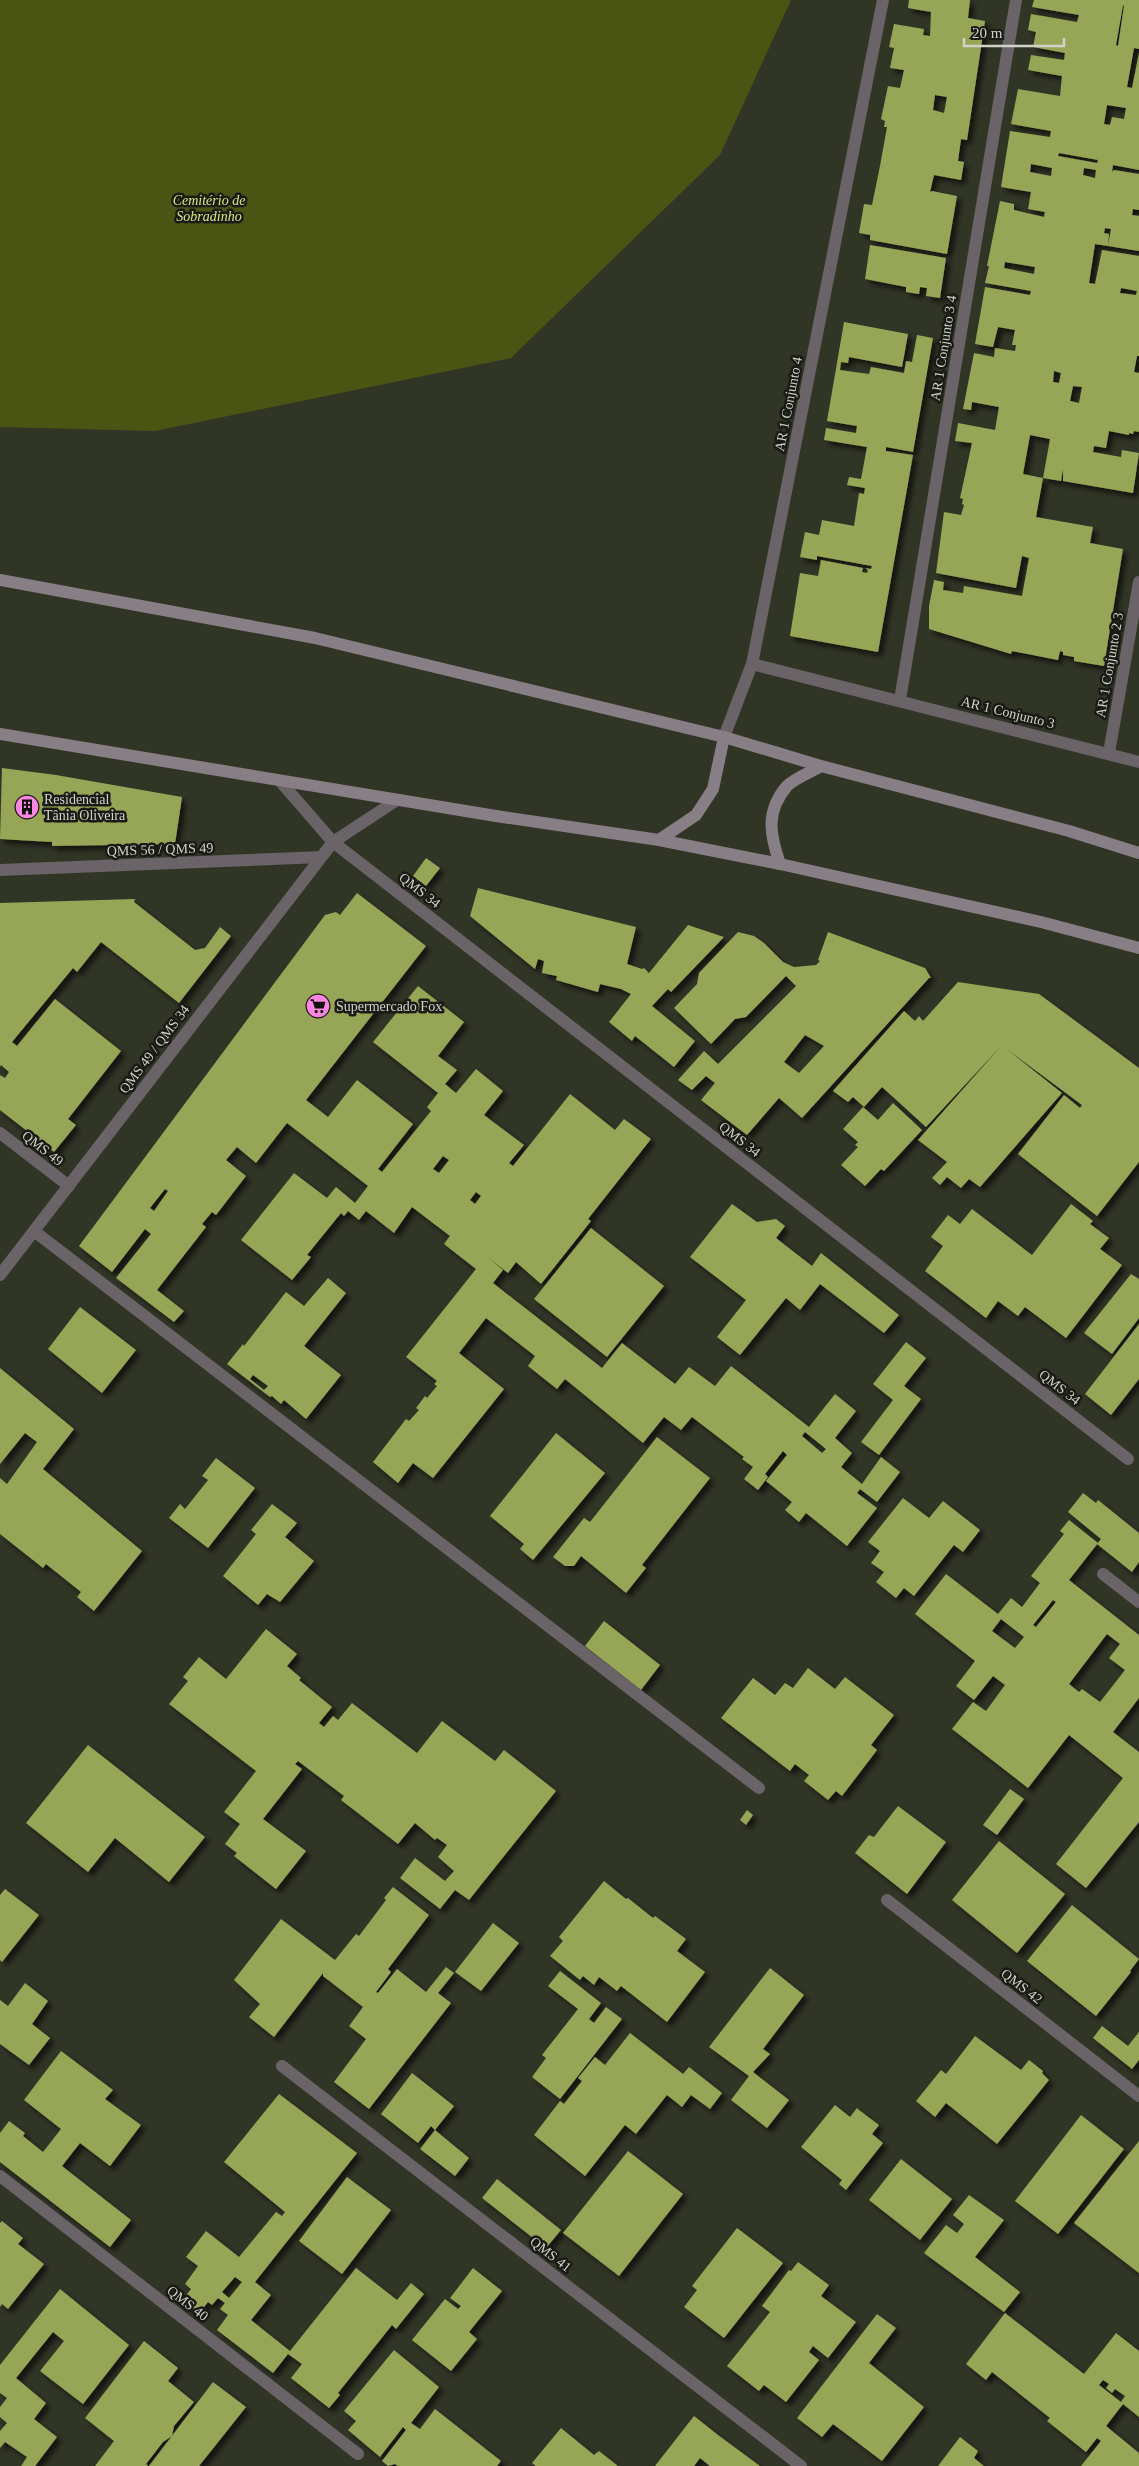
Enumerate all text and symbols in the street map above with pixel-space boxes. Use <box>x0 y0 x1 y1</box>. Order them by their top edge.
scale bar <box>964 15 1064 47</box>
text: 20 m <box>972 25 1003 41</box>
park label: Cemitério de Sobradinho <box>173 193 245 224</box>
street label: AR 1 Conjunto 3 4 <box>928 294 959 402</box>
street label: AR 1 Conjunto 4 <box>772 356 805 453</box>
street label: AR 1 Conjunto 2 3 <box>1093 611 1126 719</box>
street label: AR 1 Conjunto 3 <box>959 694 1056 731</box>
place label: Residencial Tânia Oliveira <box>44 792 126 823</box>
building icon: Residencial Tânia Oliveira <box>14 794 40 820</box>
street label: QMS 56 / QMS 49 <box>106 840 214 859</box>
street label: QMS 34 <box>396 870 443 911</box>
supermarket icon: Supermercado Fox <box>305 993 331 1019</box>
place label: Supermercado Fox <box>336 999 442 1014</box>
street label: QMS 49 / QMS 34 <box>116 1002 192 1096</box>
street label: QMS 34 <box>716 1119 763 1160</box>
street label: QMS 49 <box>19 1128 66 1169</box>
street label: QMS 34 <box>1036 1367 1083 1408</box>
street label: QMS 42 <box>998 1966 1045 2007</box>
street label: QMS 41 <box>527 2234 574 2275</box>
street label: QMS 40 <box>164 2283 211 2324</box>

